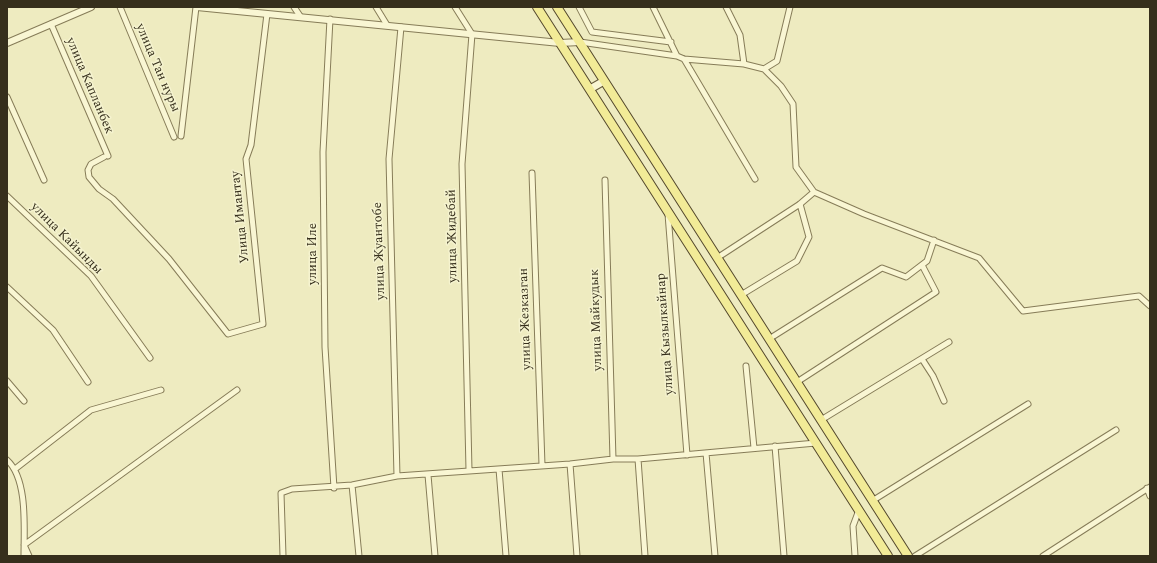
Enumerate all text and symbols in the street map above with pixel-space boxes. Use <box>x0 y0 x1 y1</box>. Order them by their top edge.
street label: улица Тан нуры <box>131 21 183 115</box>
street label: улица Капланбек <box>62 36 116 136</box>
street label: Улица Имантау <box>228 170 254 264</box>
street label: улица Жидебай <box>444 189 462 283</box>
street label: улица Кайынды <box>27 200 105 278</box>
street label: улица Жуантобе <box>370 202 390 300</box>
street label: улица Иле <box>305 223 321 285</box>
street label: улица Жезказган <box>516 268 536 370</box>
street label: улица Майкудык <box>587 269 607 371</box>
street label: улица Кызылкайнар <box>654 272 678 396</box>

